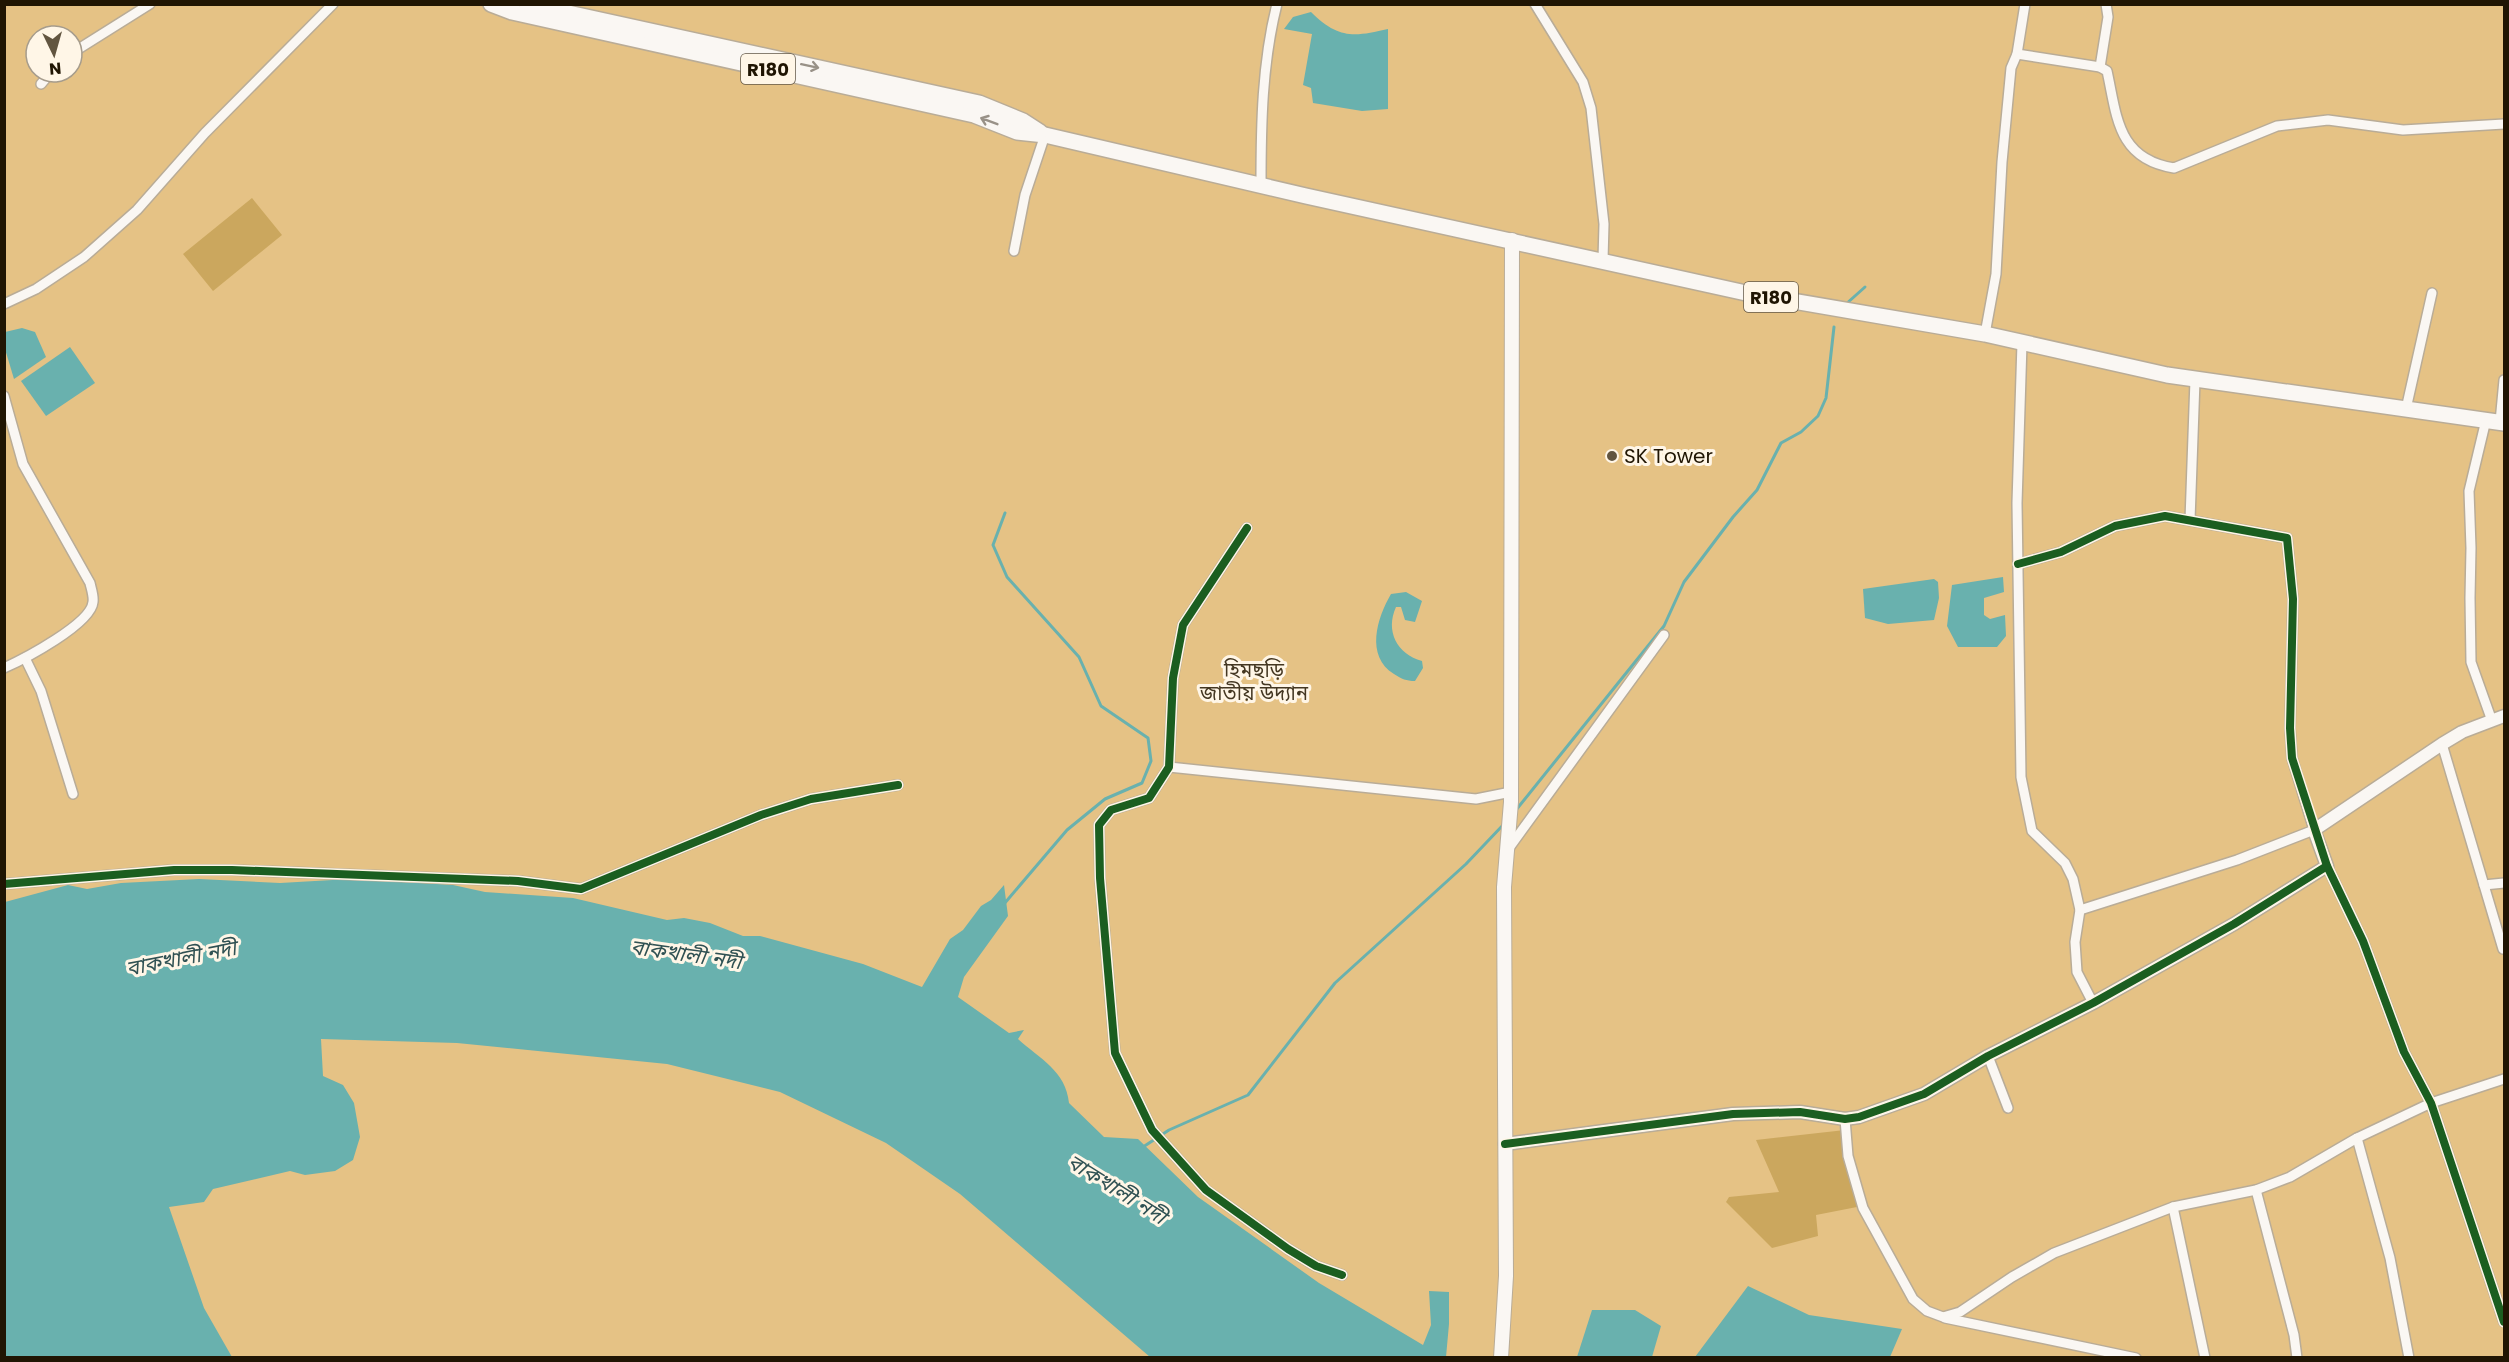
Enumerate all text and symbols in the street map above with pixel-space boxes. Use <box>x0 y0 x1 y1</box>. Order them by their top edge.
north arrow <box>24 24 84 84</box>
road number: R180 <box>741 54 795 84</box>
text: N <box>48 56 62 80</box>
one-way arrow <box>800 61 819 72</box>
one-way arrow <box>980 115 999 126</box>
road number: R180 <box>1744 282 1798 312</box>
place label: SK Tower <box>1624 442 1713 470</box>
marker: SK Tower <box>1605 449 1619 463</box>
park label: হিমছড়ি জাতীয় উদ্যান <box>1199 656 1309 707</box>
water label: বাকখালী নদী <box>123 932 243 983</box>
water label: বাকখালী নদী <box>629 932 748 977</box>
water label: বাকখালী নদী <box>1062 1147 1176 1233</box>

